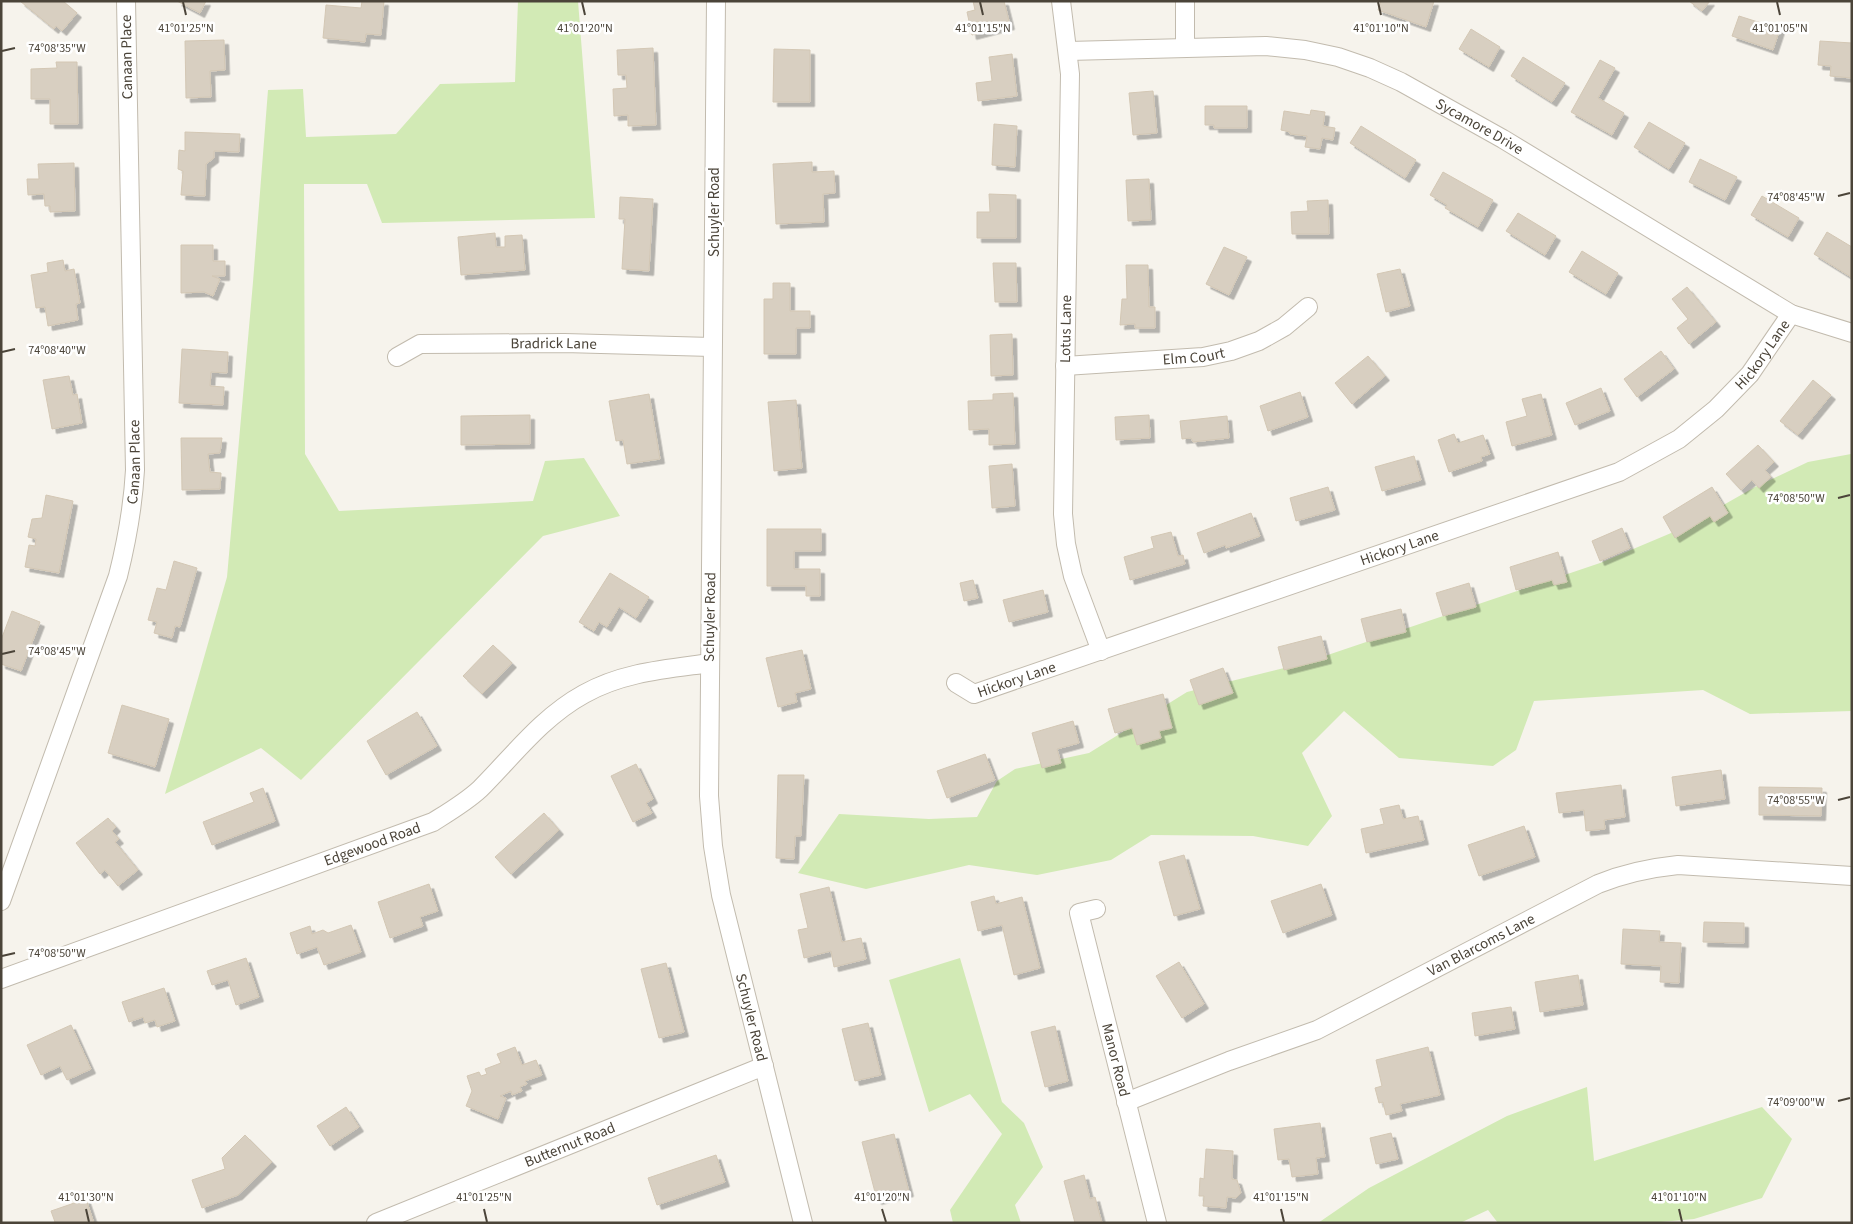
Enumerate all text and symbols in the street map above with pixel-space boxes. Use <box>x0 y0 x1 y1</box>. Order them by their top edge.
street label: Canaan Place <box>116 15 138 99</box>
text: 41°01'25"N <box>158 20 214 37</box>
text: 41°01'20"N <box>557 20 613 37</box>
text: 41°01'15"N <box>955 20 1011 37</box>
text: 41°01'10"N <box>1353 20 1409 37</box>
text: 41°01'05"N <box>1752 20 1808 37</box>
text: 74°08'35"W <box>28 40 86 57</box>
street label: Sycamore Drive <box>1432 93 1527 160</box>
street label: Schuyler Road <box>704 167 725 257</box>
text: 74°08'45"W <box>1767 189 1825 206</box>
street label: Lotus Lane <box>1055 295 1077 363</box>
street label: Hickory Lane <box>1730 315 1795 394</box>
street label: Bradrick Lane <box>510 332 597 354</box>
text: 74°08'40"W <box>28 342 86 359</box>
street label: Elm Court <box>1162 342 1227 370</box>
street label: Canaan Place <box>121 419 146 505</box>
text: 74°08'50"W <box>1767 490 1825 507</box>
street label: Hickory Lane <box>1357 524 1441 571</box>
street label: Schuyler Road <box>699 572 721 662</box>
text: 74°08'45"W <box>28 643 86 660</box>
street label: Hickory Lane <box>974 656 1059 703</box>
text: 74°08'55"W <box>1767 792 1825 809</box>
street label: Edgewood Road <box>321 817 424 871</box>
street label: Van Blarcoms Lane <box>1424 908 1538 981</box>
text: 74°08'50"W <box>28 945 86 962</box>
street label: Schuyler Road <box>731 971 773 1064</box>
street label: Manor Road <box>1097 1021 1135 1099</box>
text: 74°09'00"W <box>1767 1094 1825 1111</box>
street label: Butternut Road <box>521 1117 618 1172</box>
text: 41°01'30"N <box>58 1189 114 1206</box>
text: 41°01'25"N <box>456 1189 512 1206</box>
text: 41°01'20"N <box>854 1189 910 1206</box>
text: 41°01'15"N <box>1253 1189 1309 1206</box>
text: 41°01'10"N <box>1651 1189 1707 1206</box>

